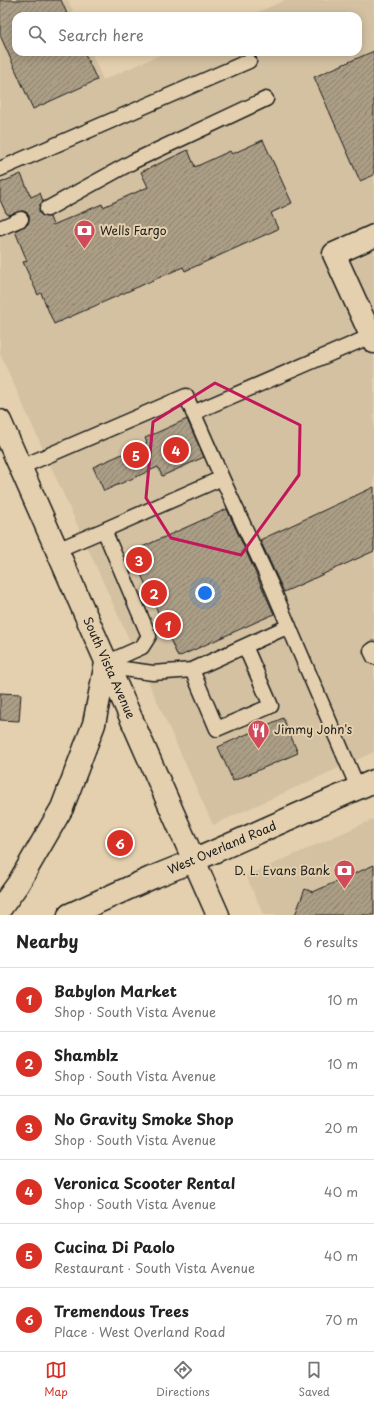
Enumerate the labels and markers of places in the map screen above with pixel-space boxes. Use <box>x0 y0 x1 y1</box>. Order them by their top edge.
bank icon: Wells Fargo <box>72 218 98 251</box>
place label: Wells Fargo <box>100 221 167 239</box>
pin: 4 <box>163 435 189 465</box>
pin: 5 <box>123 440 149 470</box>
pin: 3 <box>126 545 152 575</box>
pin: 2 <box>141 578 167 608</box>
pin: 1 <box>155 610 181 640</box>
restaurant icon: Jimmy John's <box>245 717 271 750</box>
place label: Jimmy John's <box>274 720 353 738</box>
pin: 6 <box>107 828 133 858</box>
bank icon: D. L. Evans Bank <box>332 858 358 891</box>
place label: D. L. Evans Bank <box>234 861 330 879</box>

